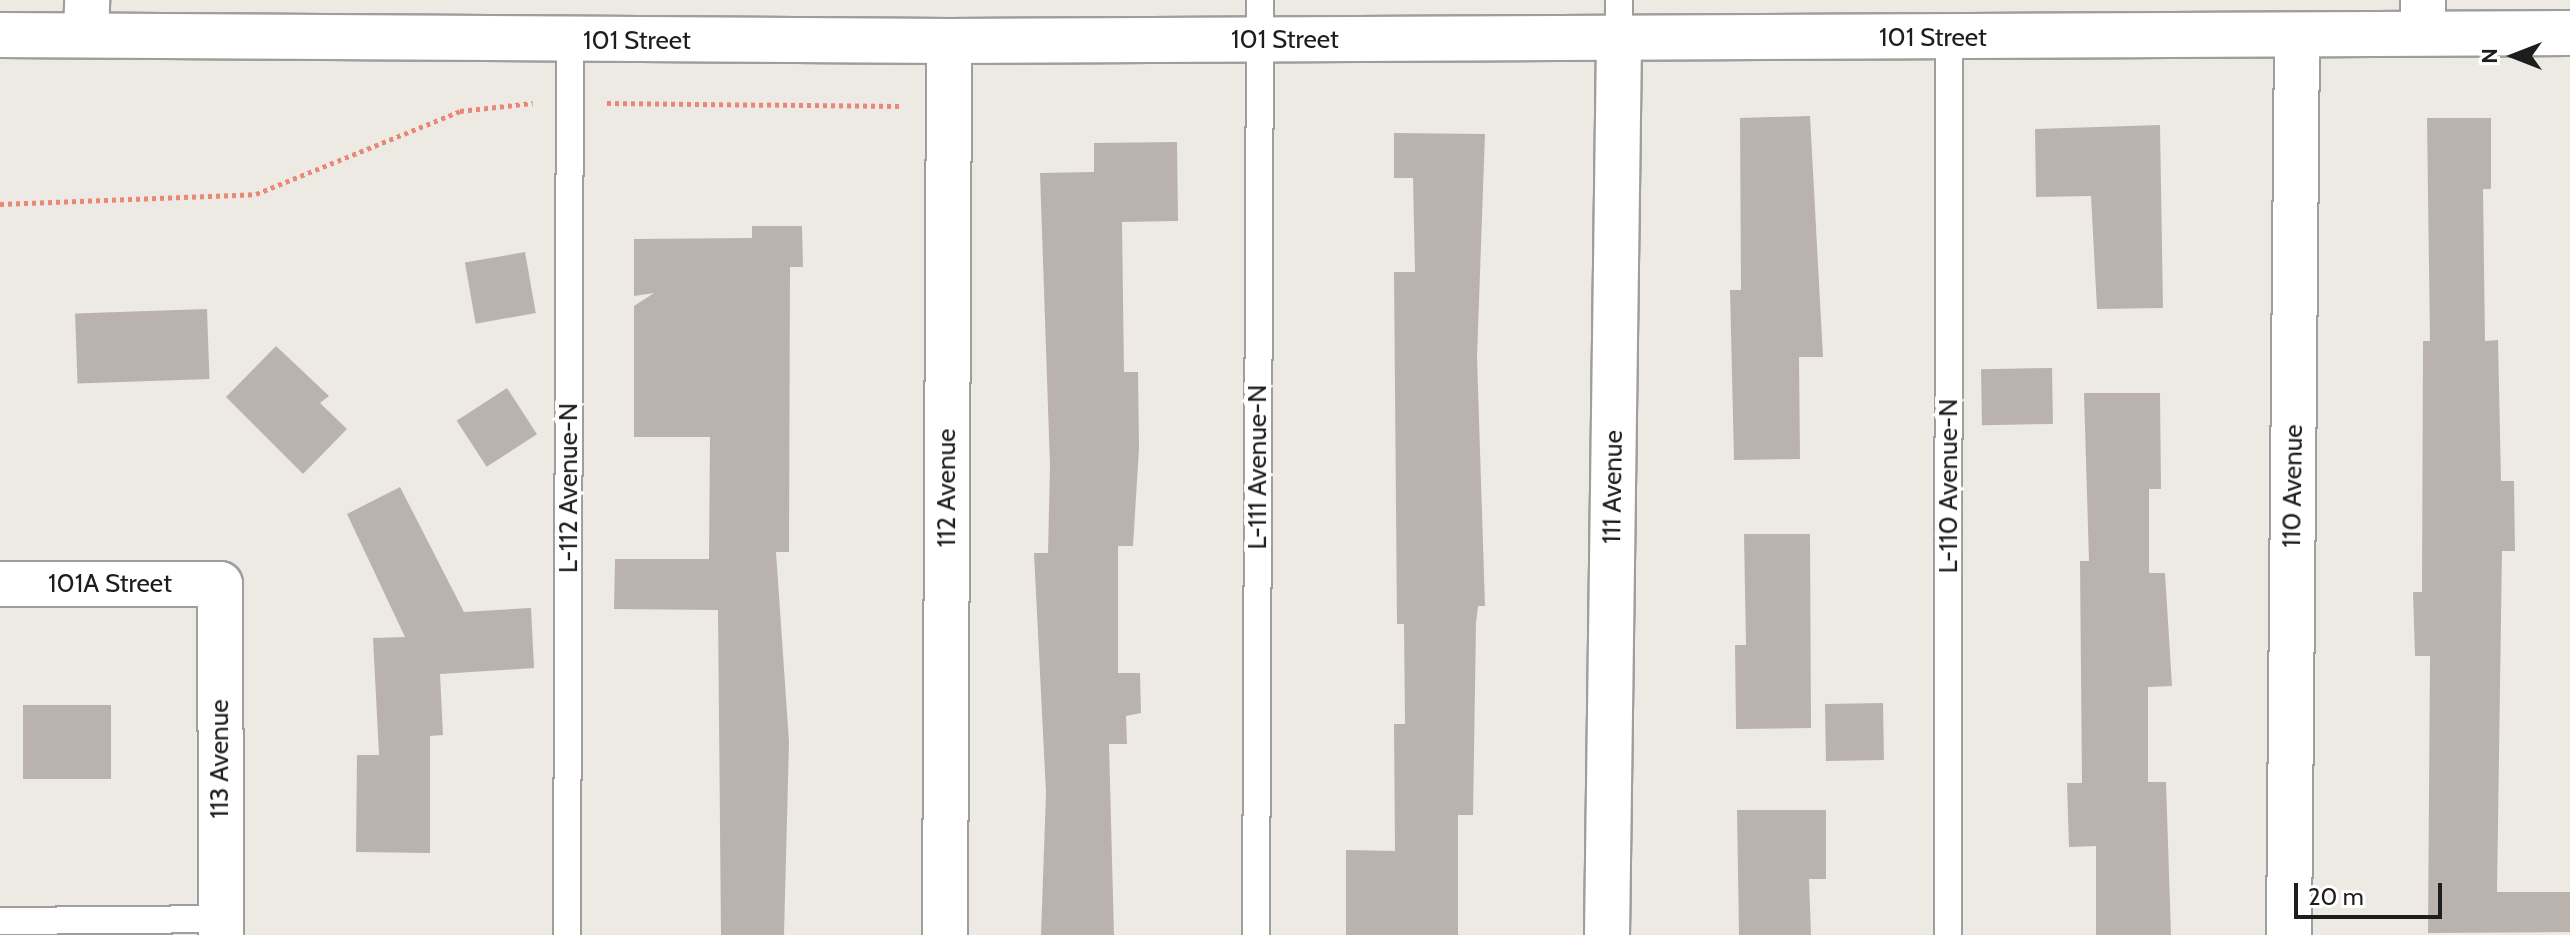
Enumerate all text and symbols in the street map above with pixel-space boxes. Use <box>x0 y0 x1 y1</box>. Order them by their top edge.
north arrow <box>2474 16 2554 96</box>
street label: 101 Street <box>1879 22 1987 54</box>
street label: 101 Street <box>1231 24 1339 56</box>
street label: 101 Street <box>583 25 691 57</box>
text: N <box>2476 48 2503 64</box>
street label: L-111 Avenue-N <box>1242 384 1274 550</box>
street label: L-110 Avenue-N <box>1933 399 1965 573</box>
street label: L-112 Avenue-N <box>553 403 585 573</box>
street label: 110 Avenue <box>2276 424 2310 548</box>
street label: 112 Avenue <box>931 429 963 547</box>
street label: 111 Avenue <box>1596 430 1630 544</box>
street label: 101A Street <box>48 568 172 600</box>
street label: 113 Avenue <box>204 699 236 819</box>
scale bar <box>2298 867 2446 917</box>
text: 20 m <box>2308 882 2364 911</box>

